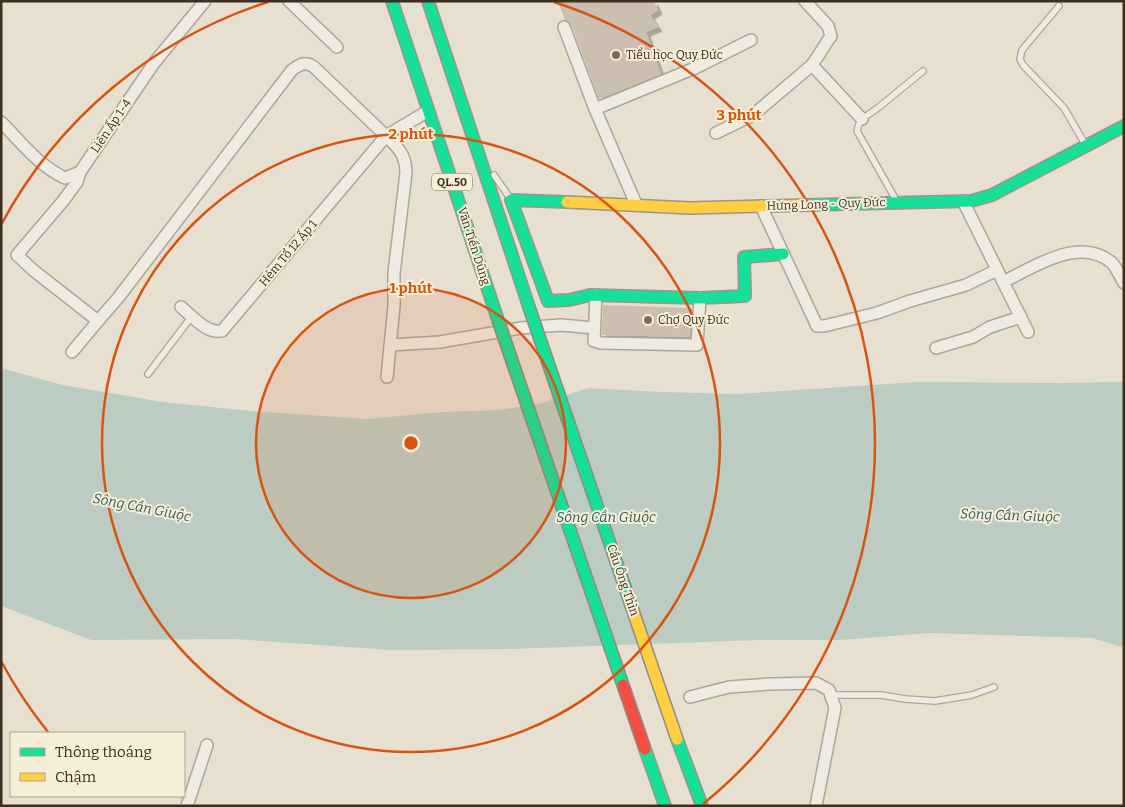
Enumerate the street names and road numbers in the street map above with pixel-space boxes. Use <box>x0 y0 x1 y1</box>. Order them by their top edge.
street label: Liên Ấp 1-4 <box>86 95 134 156</box>
road number: QL.50 <box>432 173 472 190</box>
street label: Hưng Long - Quy Đức <box>766 195 886 213</box>
street label: Văn Tiến Dũng <box>455 205 494 287</box>
street label: Hẻm Tổ 12 Ấp 1 <box>255 216 320 289</box>
street label: Cầu Ông Thìn <box>604 542 644 618</box>

